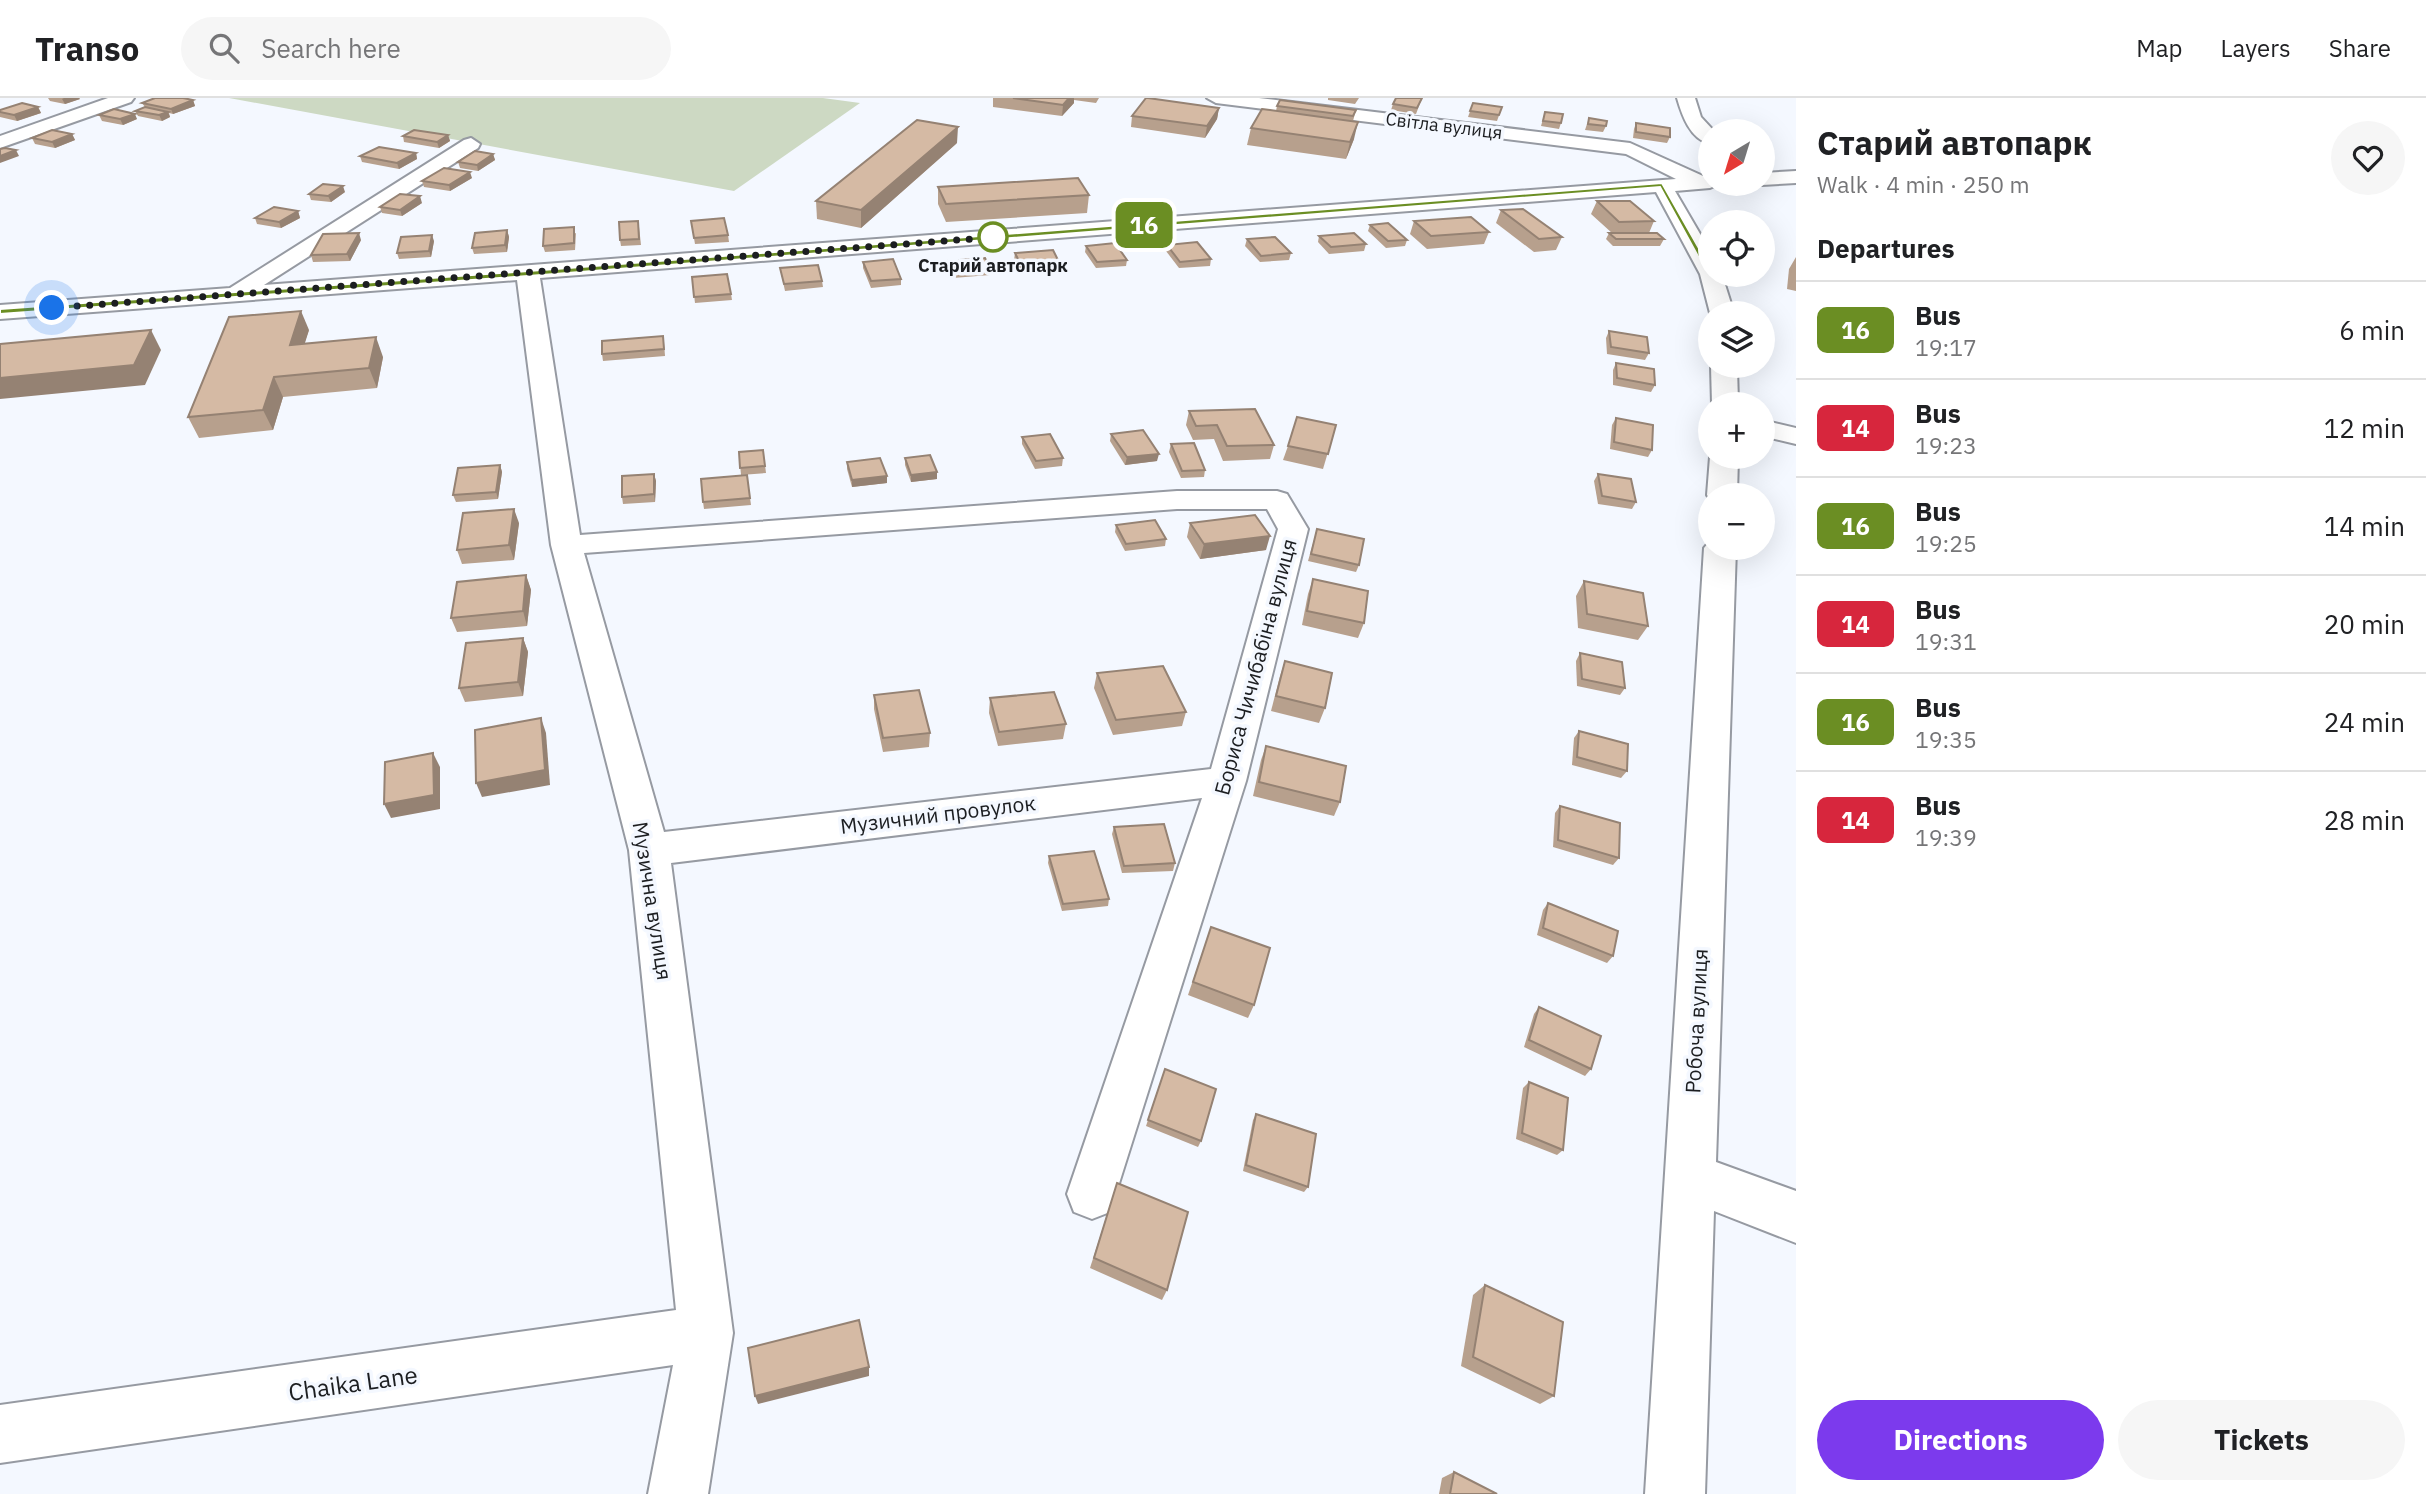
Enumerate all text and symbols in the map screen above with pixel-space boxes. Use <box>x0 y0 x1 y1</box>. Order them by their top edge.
search box <box>181 17 671 80</box>
text: Transo <box>35 27 139 70</box>
icon: search <box>205 29 243 67</box>
text: Search here <box>261 31 401 65</box>
text: Map <box>2136 32 2183 64</box>
text: Layers <box>2221 32 2291 64</box>
text: Share <box>2329 32 2391 64</box>
street label: Світла вулиця <box>1384 107 1504 144</box>
north arrow <box>1698 119 1774 196</box>
map controls <box>1698 119 1775 560</box>
text: Старий автопарк <box>1817 121 2092 164</box>
button: heart <box>2331 121 2405 195</box>
text: Walk · 4 min · 250 m <box>1817 169 2030 199</box>
line badge: 16 <box>1112 202 1176 248</box>
text: 16 <box>1130 209 1158 241</box>
button: locate <box>1698 210 1775 287</box>
marker: Старий автопарк <box>978 222 1008 252</box>
text: Departures <box>1817 231 1955 265</box>
place label: Старий автопарк <box>918 254 1068 277</box>
your location <box>34 290 69 325</box>
text: Bus <box>1915 298 1961 332</box>
button: layers <box>1698 301 1775 378</box>
text: 6 min <box>2339 313 2405 347</box>
text: 16 <box>1841 314 1870 346</box>
text: 19:17 <box>1915 332 1977 362</box>
button: + <box>1698 392 1775 469</box>
text: Bus <box>1915 396 1961 430</box>
text: 12 min <box>2324 411 2405 445</box>
text: 14 <box>1841 412 1870 444</box>
text: 19:23 <box>1915 430 1977 460</box>
button: − <box>1698 483 1775 560</box>
text: Bus <box>1915 494 1961 528</box>
text: 14 min <box>2324 509 2405 543</box>
text: 16 <box>1841 510 1870 542</box>
text: 19:25 <box>1915 528 1977 558</box>
street label: Бориса Чичибабіна вулиця <box>1207 535 1303 798</box>
text: Bus <box>1915 592 1961 626</box>
text: 20 min <box>2324 607 2405 641</box>
text: 14 <box>1841 608 1870 640</box>
text: 19:31 <box>1915 626 1977 656</box>
text: Bus <box>1915 690 1961 724</box>
text: 24 min <box>2324 705 2405 739</box>
text: 16 <box>1841 706 1870 738</box>
text: 19:35 <box>1915 724 1977 754</box>
street label: Музичний провулок <box>839 788 1037 840</box>
text: Bus <box>1915 788 1961 822</box>
text: 28 min <box>2324 803 2405 837</box>
text: 14 <box>1841 804 1870 836</box>
street label: Музична вулиця <box>627 820 679 982</box>
text: 19:39 <box>1915 822 1977 852</box>
street label: Робоча вулиця <box>1678 948 1714 1094</box>
street label: Chaika Lane <box>286 1358 419 1408</box>
button: Directions <box>1817 1400 2104 1480</box>
button: Tickets <box>2118 1400 2405 1480</box>

